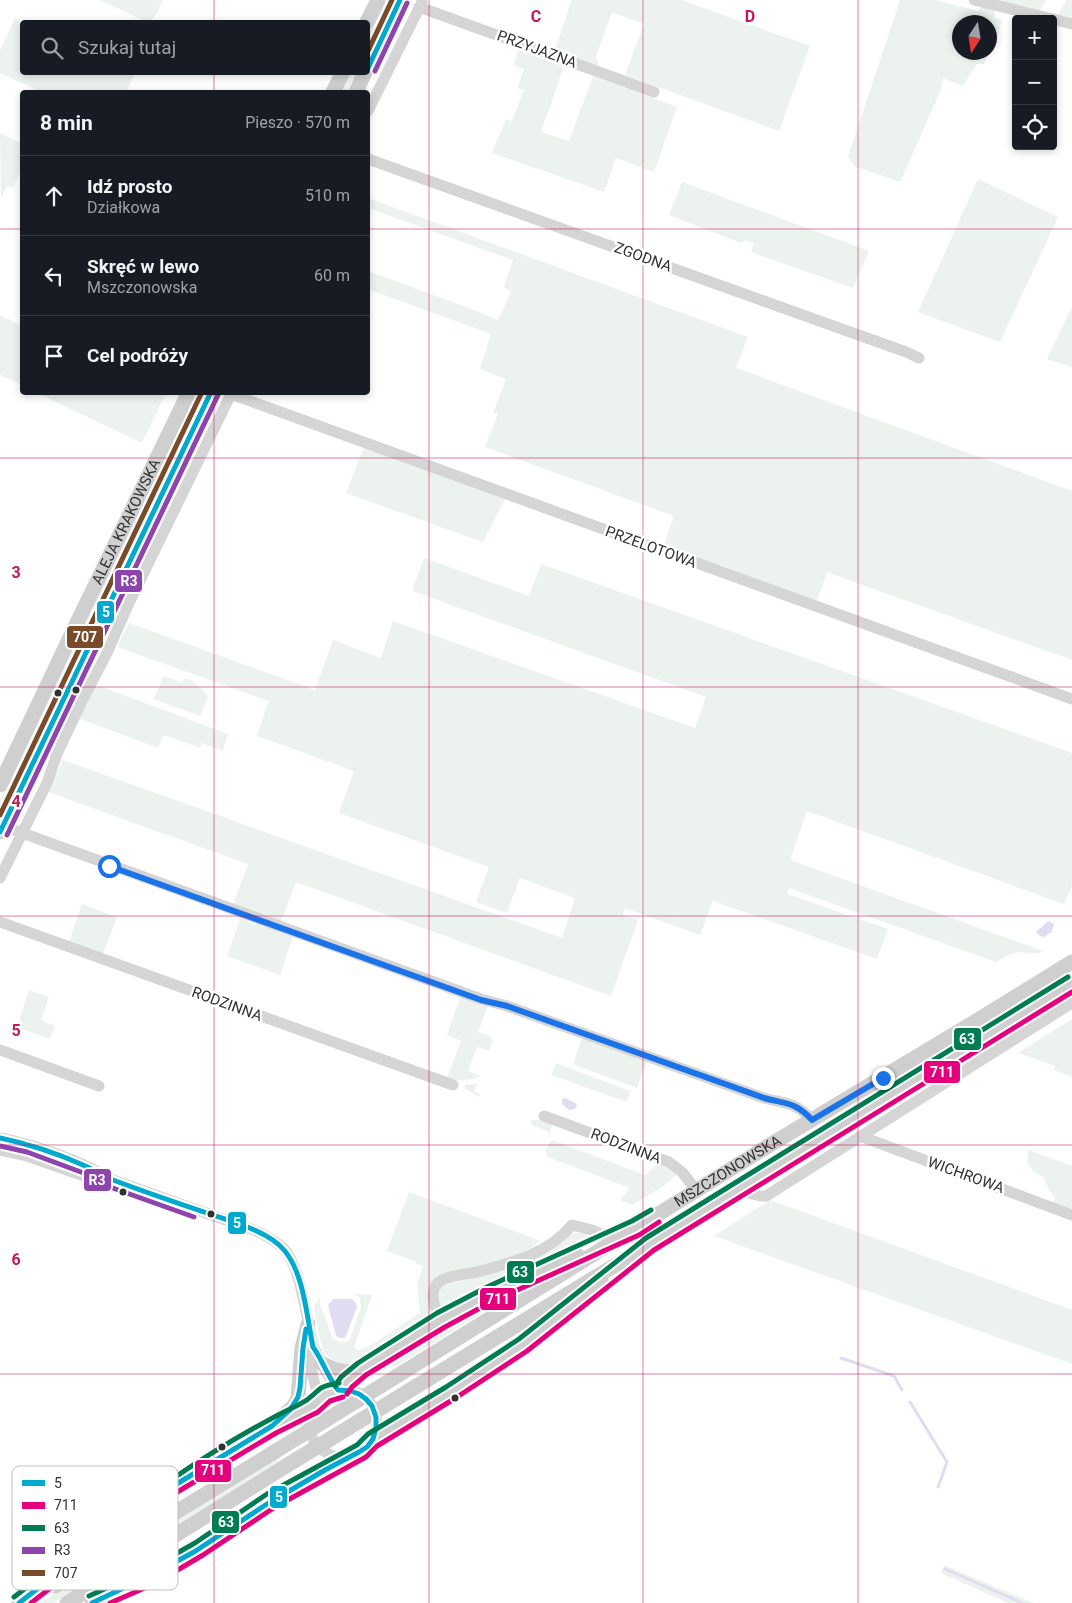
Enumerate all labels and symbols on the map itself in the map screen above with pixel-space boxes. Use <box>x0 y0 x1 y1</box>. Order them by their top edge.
text: C <box>531 7 541 26</box>
text: D <box>745 7 755 26</box>
north arrow <box>952 15 997 60</box>
street label: PRZYJAZNA <box>495 26 580 72</box>
street label: ZGODNA <box>612 238 674 276</box>
street label: ALEJA KRAKOWSKA <box>88 456 164 587</box>
street label: PRZELOTOWA <box>603 522 699 572</box>
text: 3 <box>11 563 21 582</box>
line badge: R3 <box>114 569 143 593</box>
text: R3 <box>120 573 138 589</box>
line badge: 5 <box>96 600 115 624</box>
text: 5 <box>102 604 110 620</box>
line badge: 707 <box>66 625 104 649</box>
text: 707 <box>73 629 97 645</box>
unlabelled marker <box>71 685 81 695</box>
unlabelled marker <box>53 688 63 698</box>
text: 4 <box>11 792 21 811</box>
route start <box>98 855 121 878</box>
street label: RODZINNA <box>189 983 265 1025</box>
text: 5 <box>11 1021 21 1040</box>
line badge: 63 <box>953 1027 982 1051</box>
text: 63 <box>959 1031 975 1047</box>
line badge: 711 <box>923 1060 961 1084</box>
text: 711 <box>930 1064 954 1080</box>
route end <box>872 1067 895 1090</box>
street label: RODZINNA <box>588 1124 664 1168</box>
street label: MSZCZONOWSKA <box>671 1131 785 1211</box>
street label: WICHROWA <box>925 1153 1007 1197</box>
line badge: R3 <box>83 1168 112 1192</box>
text: R3 <box>88 1172 106 1188</box>
unlabelled marker <box>118 1187 128 1197</box>
unlabelled marker <box>206 1209 216 1219</box>
line badge: 5 <box>227 1211 247 1235</box>
text: 5 <box>233 1215 241 1231</box>
text: 6 <box>11 1250 21 1269</box>
line badge: 63 <box>506 1260 535 1284</box>
text: 63 <box>512 1264 528 1280</box>
line badge: 711 <box>479 1287 517 1311</box>
text: 711 <box>486 1291 510 1307</box>
unlabelled marker <box>450 1393 460 1403</box>
unlabelled marker <box>217 1442 227 1452</box>
line badge: 711 <box>194 1459 232 1483</box>
text: 711 <box>201 1462 225 1478</box>
legend <box>12 1466 178 1590</box>
text: 5 <box>54 1475 62 1491</box>
line badge: 5 <box>269 1485 288 1509</box>
text: 5 <box>275 1489 283 1505</box>
text: 711 <box>54 1497 78 1513</box>
line badge: 63 <box>211 1510 240 1534</box>
text: 63 <box>218 1514 234 1530</box>
text: 63 <box>54 1520 70 1536</box>
text: R3 <box>54 1542 71 1558</box>
text: 707 <box>54 1565 78 1581</box>

